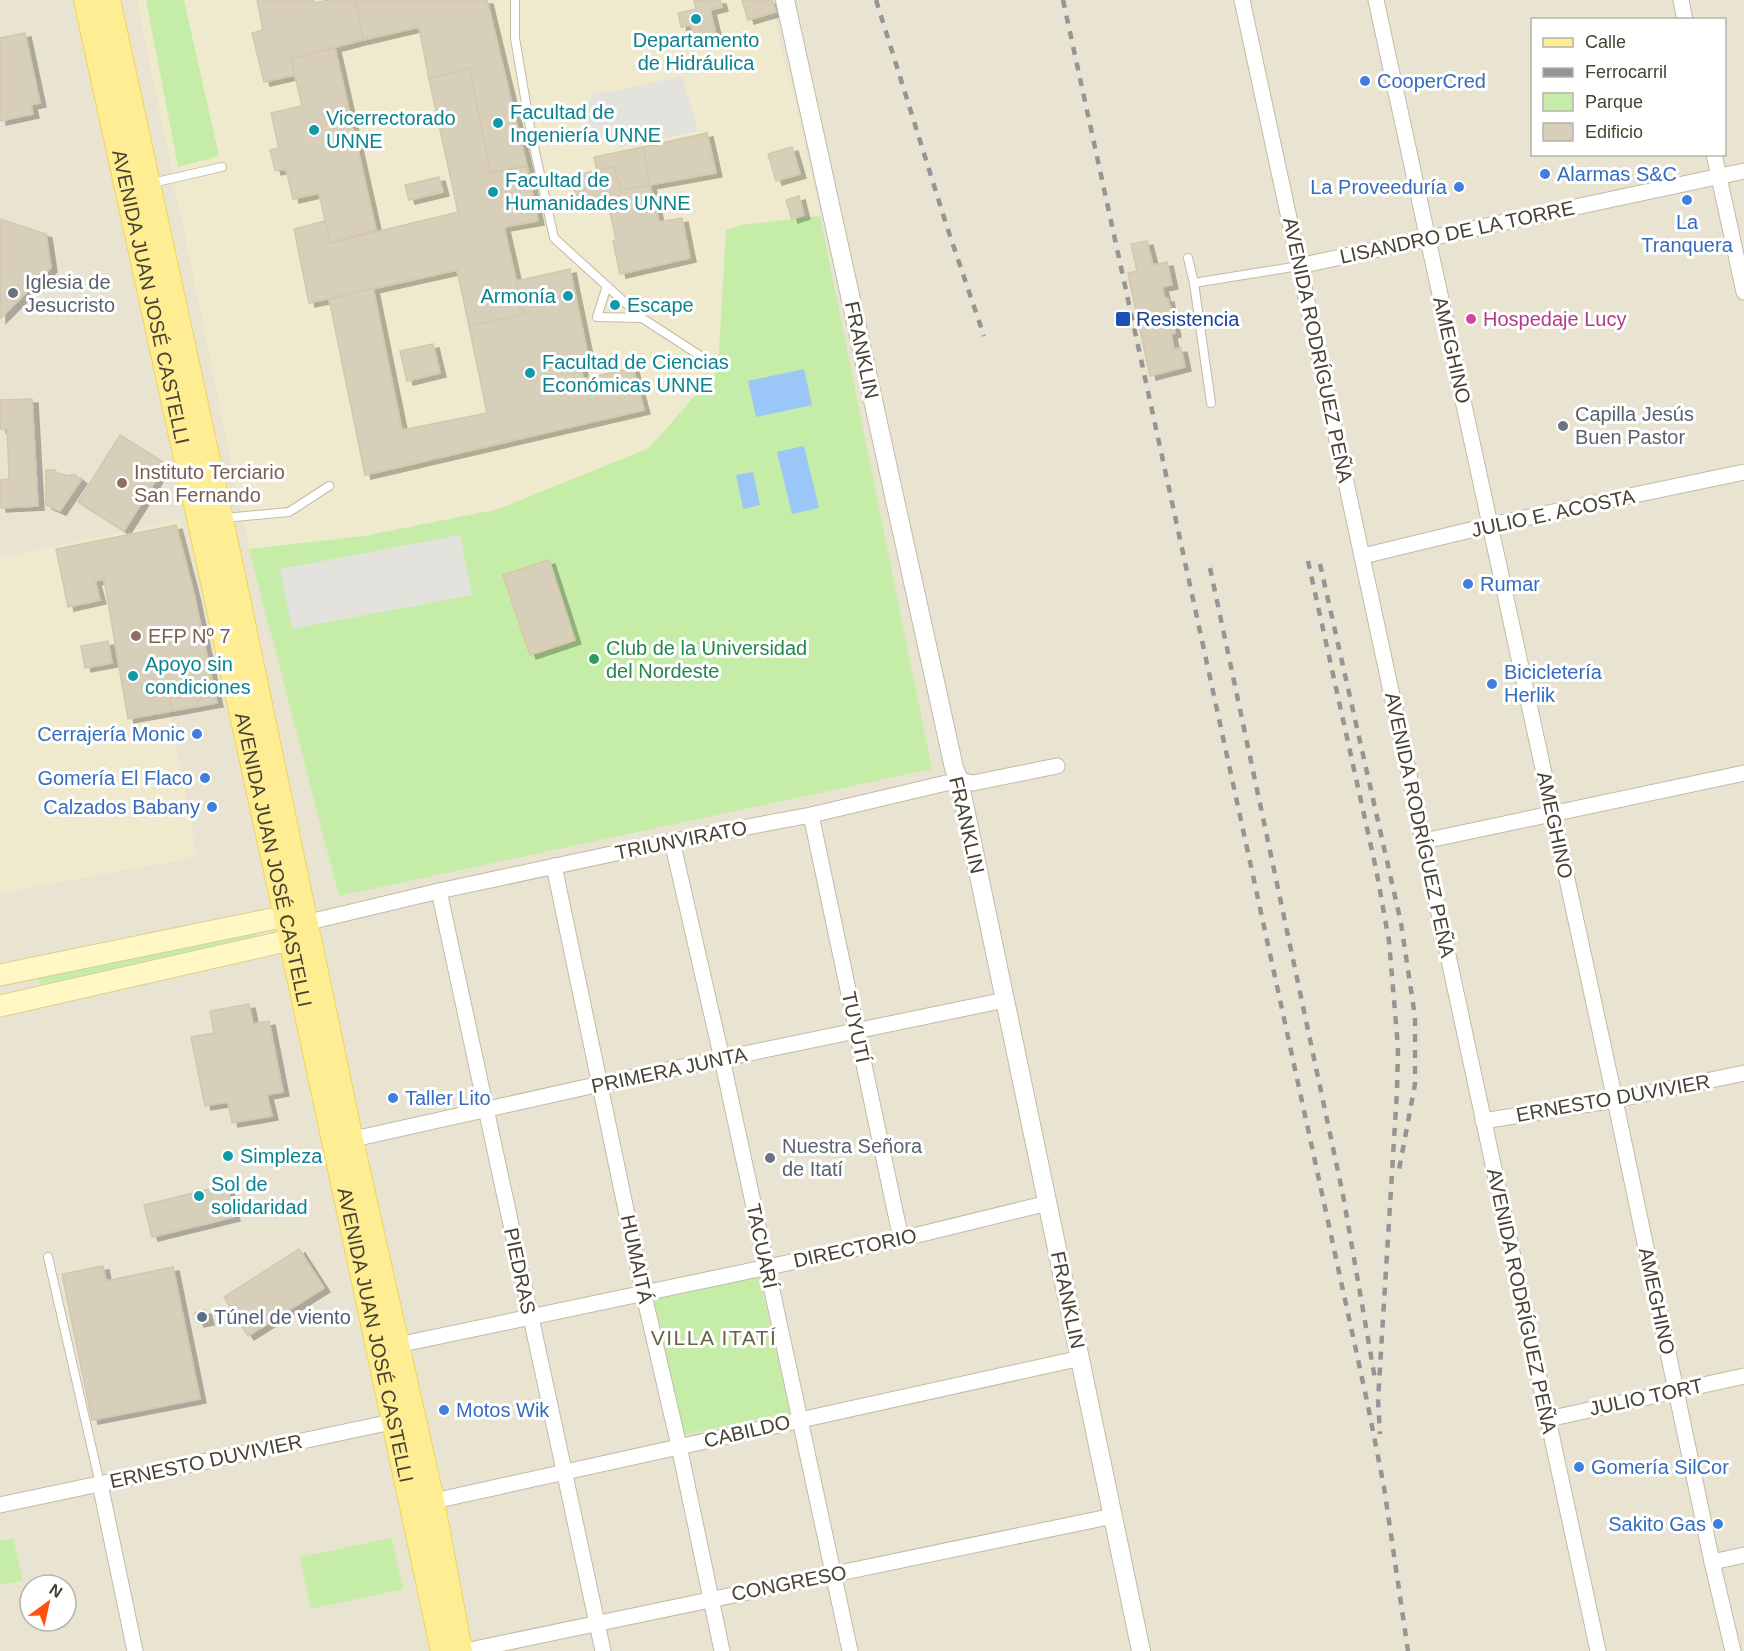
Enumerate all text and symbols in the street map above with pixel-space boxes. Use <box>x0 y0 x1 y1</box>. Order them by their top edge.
marker: Departamento de Hidráulica <box>689 12 703 26</box>
legend <box>1531 18 1726 156</box>
place label: Departamento de Hidráulica <box>633 29 759 74</box>
text: Calle <box>1585 32 1626 52</box>
text: Ferrocarril <box>1585 62 1667 82</box>
place label: CooperCred <box>1377 70 1486 92</box>
marker: CooperCred <box>1358 74 1372 88</box>
text: Parque <box>1585 92 1643 112</box>
place label: Facultad de Ingeniería UNNE <box>510 101 661 146</box>
place label: Vicerrectorado UNNE <box>326 107 456 152</box>
marker: Facultad de Ingeniería UNNE <box>491 116 505 130</box>
text: Edificio <box>1585 122 1643 142</box>
marker: Vicerrectorado UNNE <box>307 123 321 137</box>
street label: AVENIDA JUAN JOSÉ CASTELLI <box>108 148 194 446</box>
place label: Alarmas S&C <box>1557 163 1677 185</box>
marker: Alarmas S&C <box>1538 167 1552 181</box>
place label: Facultad de Humanidades UNNE <box>505 169 691 214</box>
place label: La Proveeduría <box>1310 176 1448 198</box>
marker: La Proveeduría <box>1452 180 1466 194</box>
marker: Facultad de Humanidades UNNE <box>486 185 500 199</box>
marker: La Tranquera <box>1680 193 1694 207</box>
street label: LISANDRO DE LA TORRE <box>1338 196 1576 268</box>
place label: La Tranquera <box>1641 211 1734 256</box>
street label: AVENIDA RODRÍGUEZ PEÑA <box>1279 215 1358 485</box>
place label: Iglesia de Jesucristo <box>25 271 115 316</box>
place label: Armonía <box>480 285 557 307</box>
marker: Iglesia de Jesucristo <box>6 286 20 300</box>
marker: Armonía <box>561 289 575 303</box>
place label: Escape <box>627 294 694 316</box>
street label: AMEGHINO <box>1429 294 1475 406</box>
marker: Escape <box>608 298 622 312</box>
street label: FRANKLIN <box>841 299 883 401</box>
place label: Resistencia <box>1136 308 1240 330</box>
place label: Hospedaje Lucy <box>1483 308 1626 330</box>
marker: Resistencia <box>1114 310 1132 328</box>
marker: Hospedaje Lucy <box>1464 312 1478 326</box>
place label: Facultad de Ciencias Económicas UNNE <box>542 351 729 396</box>
marker: Facultad de Ciencias Económicas UNNE <box>523 366 537 380</box>
place label: Capilla Jesús Buen Pastor <box>1575 403 1694 448</box>
marker: Capilla Jesús Buen Pastor <box>1556 419 1570 433</box>
place label: Instituto Terciario San Fernando <box>134 461 285 506</box>
marker: Instituto Terciario San Fernando <box>115 476 129 490</box>
street label: JULIO E. ACOSTA <box>1469 485 1637 541</box>
place label: Rumar <box>1480 573 1540 595</box>
marker: Rumar <box>1461 577 1475 591</box>
place label: EFP Nº 7 <box>148 625 231 647</box>
marker: EFP Nº 7 <box>129 629 143 643</box>
place label: Club de la Universidad del Nordeste <box>606 637 807 682</box>
marker: Club de la Universidad del Nordeste <box>587 652 601 666</box>
place label: Apoyo sin condiciones <box>145 653 251 698</box>
place label: Bicicletería Herlik <box>1504 661 1603 706</box>
marker: Apoyo sin condiciones <box>126 669 140 683</box>
marker: Bicicletería Herlik <box>1485 677 1499 691</box>
street label: AVENIDA RODRÍGUEZ PEÑA <box>1381 690 1460 960</box>
street label: AVENIDA JUAN JOSÉ CASTELLI <box>231 710 316 1009</box>
place label: Cerrajería Monic <box>37 723 185 745</box>
marker: Cerrajería Monic <box>190 727 204 741</box>
place label: Gomería El Flaco <box>37 767 193 789</box>
street label: AMEGHINO <box>1533 769 1577 881</box>
marker: Gomería El Flaco <box>198 771 212 785</box>
street label: FRANKLIN <box>945 774 989 876</box>
place label: Calzados Babany <box>43 796 200 818</box>
marker: Calzados Babany <box>205 800 219 814</box>
street label: TRIUNVIRATO <box>613 816 749 864</box>
street label: TUYUTÍ <box>838 989 874 1065</box>
street label: PRIMERA JUNTA <box>589 1043 749 1097</box>
street label: ERNESTO DUVIVIER <box>1514 1070 1712 1126</box>
place label: Taller Lito <box>405 1087 491 1109</box>
marker: Taller Lito <box>386 1091 400 1105</box>
place label: Nuestra Señora de Itatí <box>782 1135 923 1180</box>
place label: Simpleza <box>240 1145 323 1167</box>
marker: Simpleza <box>221 1149 235 1163</box>
marker: Nuestra Señora de Itatí <box>763 1151 777 1165</box>
street label: AVENIDA RODRÍGUEZ PEÑA <box>1483 1166 1562 1436</box>
place label: Sol de solidaridad <box>211 1173 308 1218</box>
street label: AVENIDA JUAN JOSÉ CASTELLI <box>333 1186 418 1484</box>
marker: Sol de solidaridad <box>192 1189 206 1203</box>
street label: TACUARÍ <box>742 1201 782 1291</box>
street label: HUMAITÁ <box>617 1213 657 1306</box>
street label: DIRECTORIO <box>791 1224 919 1272</box>
street label: PIEDRAS <box>500 1226 540 1316</box>
street label: AMEGHINO <box>1635 1245 1679 1357</box>
street label: FRANKLIN <box>1047 1249 1089 1351</box>
place label: Túnel de viento <box>214 1306 351 1328</box>
marker: Túnel de viento <box>195 1310 209 1324</box>
district label: VILLA ITATÍ <box>651 1326 777 1349</box>
street label: JULIO TORT <box>1587 1374 1705 1420</box>
place label: Motos Wik <box>456 1399 550 1421</box>
marker: Motos Wik <box>437 1403 451 1417</box>
street label: CABILDO <box>702 1410 792 1452</box>
street label: ERNESTO DUVIVIER <box>108 1430 304 1492</box>
place label: Gomería SilCor <box>1591 1456 1729 1478</box>
marker: Gomería SilCor <box>1572 1460 1586 1474</box>
place label: Sakito Gas <box>1608 1513 1706 1535</box>
marker: Sakito Gas <box>1711 1517 1725 1531</box>
street label: CONGRESO <box>730 1561 848 1605</box>
north arrow <box>18 1573 78 1633</box>
text: N <box>46 1581 65 1601</box>

